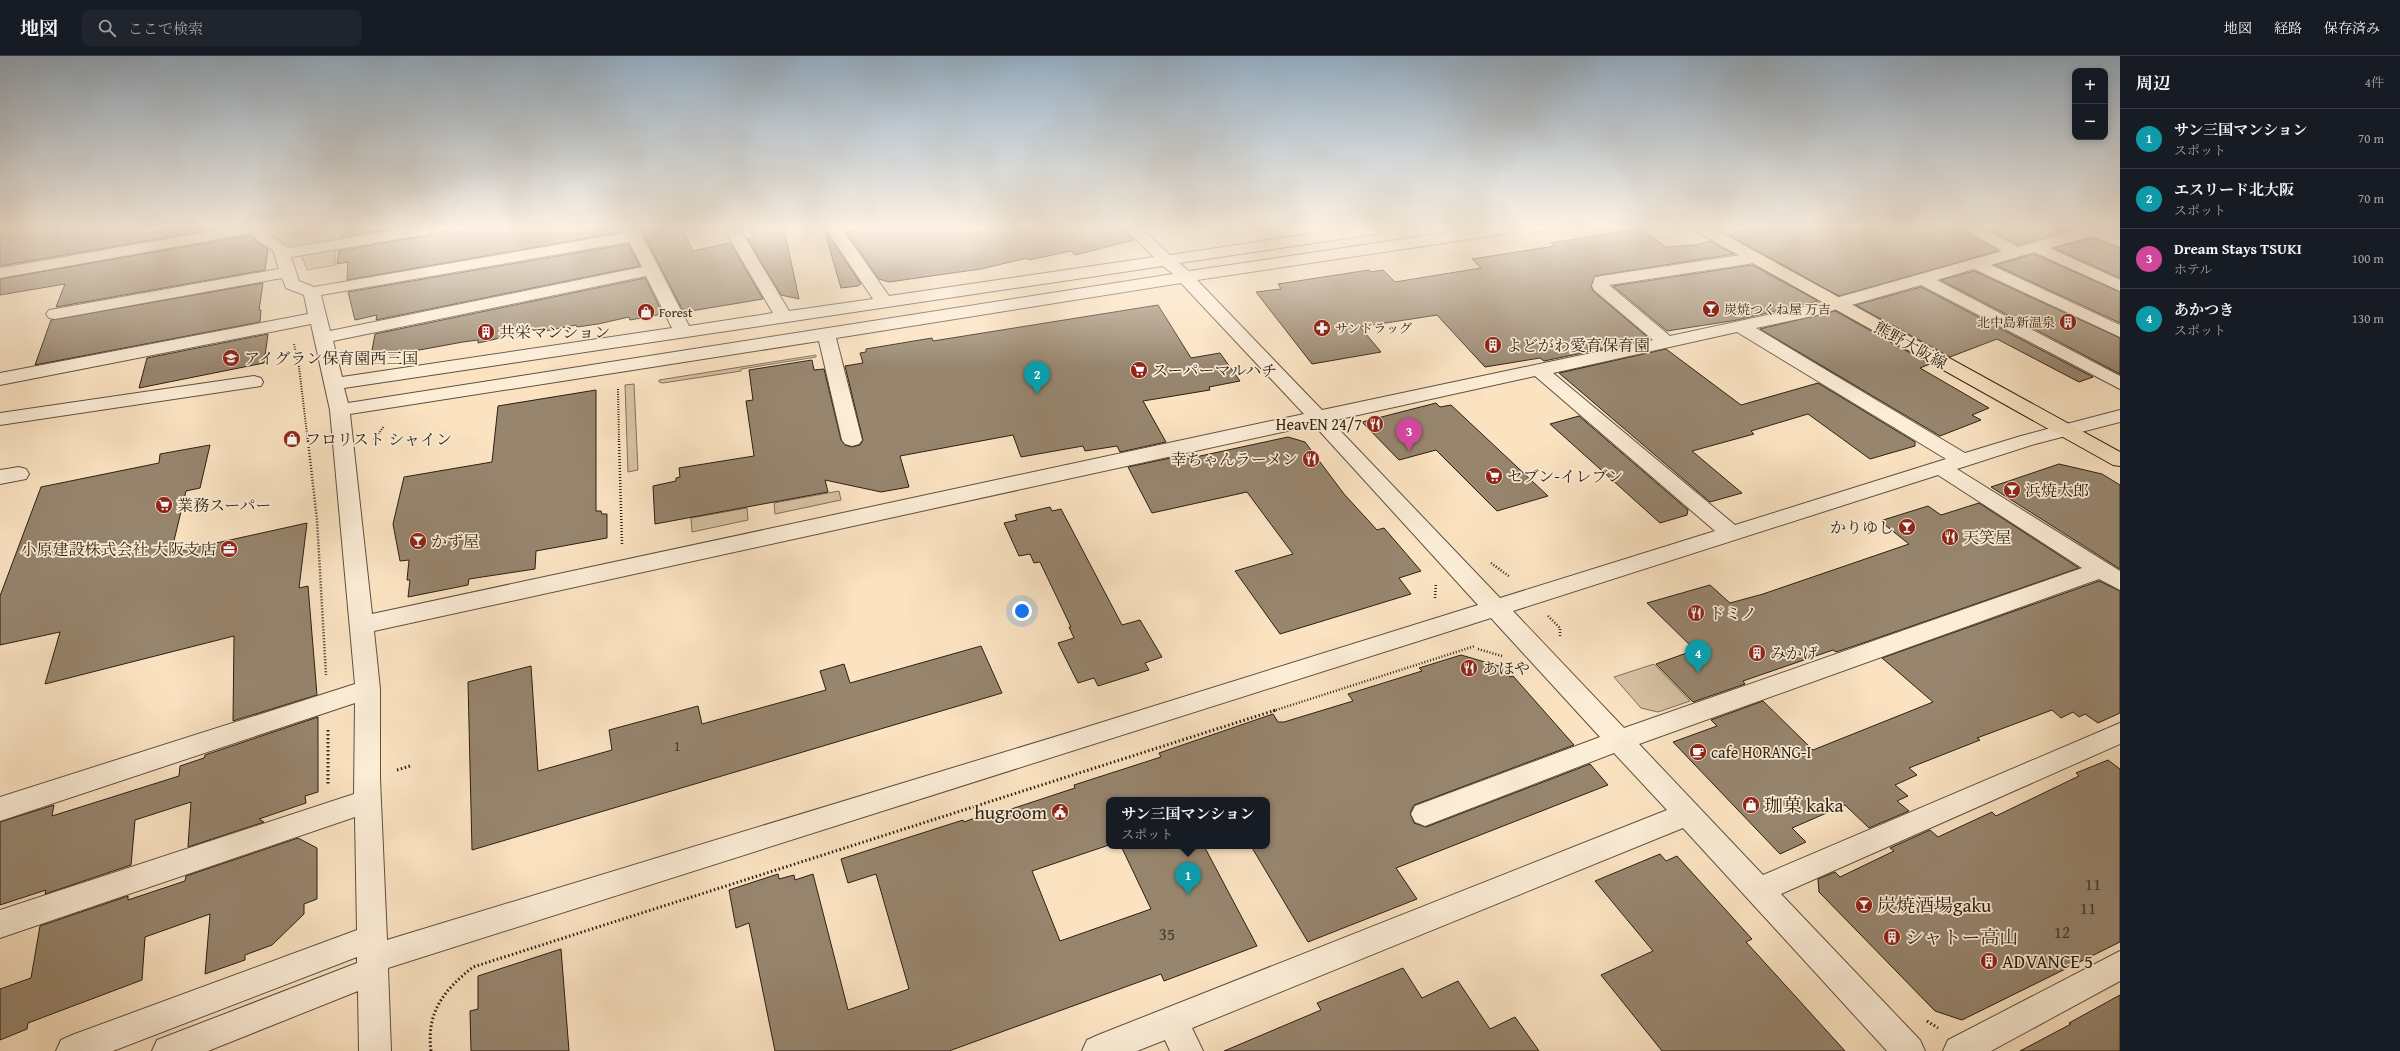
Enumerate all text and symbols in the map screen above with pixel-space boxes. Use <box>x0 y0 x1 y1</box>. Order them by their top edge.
search box <box>82 10 362 46</box>
text: 地図 <box>20 14 58 42</box>
icon: search <box>96 17 118 39</box>
text: ここで検索 <box>128 18 203 39</box>
text: 地図 <box>2224 18 2252 38</box>
text: 経路 <box>2274 18 2302 38</box>
text: 保存済み <box>2324 18 2380 38</box>
map controls <box>2072 68 2108 140</box>
button: + <box>2072 68 2108 104</box>
text: 周辺 <box>2136 70 2170 95</box>
text: 4件 <box>2365 73 2384 92</box>
button: − <box>2072 104 2108 140</box>
text: サン三国マンション <box>2174 119 2308 140</box>
text: 1 <box>2146 129 2152 148</box>
text: 70 m <box>2358 129 2384 148</box>
text: スポット <box>2174 141 2226 160</box>
text: エスリード北大阪 <box>2174 179 2294 200</box>
text: 2 <box>2146 189 2152 208</box>
text: 70 m <box>2358 189 2384 208</box>
text: スポット <box>2174 201 2226 220</box>
text: Dream Stays TSUKI <box>2174 238 2302 259</box>
text: 3 <box>2146 249 2152 268</box>
text: 100 m <box>2352 249 2384 268</box>
text: ホテル <box>2174 260 2212 279</box>
bar icon: 炭焼つくね屋 万吉 <box>1701 299 1721 319</box>
text: あかつき <box>2174 299 2234 320</box>
place label: 炭焼つくね屋 万吉 <box>1724 300 1831 319</box>
shop icon: Forest <box>636 302 656 322</box>
place label: Forest <box>659 303 693 322</box>
text: 4 <box>2146 309 2152 328</box>
text: 130 m <box>2352 309 2384 328</box>
building icon: 北中島新温泉 <box>2058 312 2078 332</box>
place label: 北中島新温泉 <box>1977 313 2055 332</box>
street label: 熊野大阪線 <box>1870 315 1952 375</box>
pharmacy icon: サンドラッグ <box>1312 318 1332 338</box>
place label: サンドラッグ <box>1335 319 1412 338</box>
place label: 共栄マンション <box>499 320 610 344</box>
text: スポット <box>2174 321 2226 340</box>
building icon: 共栄マンション <box>476 322 496 342</box>
place label: よどがわ愛育保育園 <box>1506 333 1650 357</box>
building icon: よどがわ愛育保育園 <box>1483 335 1503 355</box>
place label: アイグラン保育園西三国 <box>244 346 418 370</box>
school or university icon: アイグラン保育園西三国 <box>221 348 241 368</box>
place label: スーパーマルハチ <box>1152 358 1277 382</box>
supermarket icon: スーパーマルハチ <box>1129 360 1149 380</box>
pin: 2 <box>1024 361 1050 394</box>
place label: HeavEN 24/7 <box>1276 412 1362 436</box>
restaurant icon: HeavEN 24/7 <box>1365 414 1385 434</box>
pin: 3 <box>1396 418 1422 451</box>
place label: フロリスト シャイン <box>305 427 452 451</box>
shop icon: フロリスト シャイン <box>282 429 302 449</box>
place label: 幸ちゃんラーメン <box>1171 447 1298 471</box>
restaurant icon: 幸ちゃんラーメン <box>1301 449 1321 469</box>
place label: セブン-イレブン <box>1507 464 1623 488</box>
supermarket icon: セブン-イレブン <box>1484 466 1504 486</box>
place label: 浜焼太郎 <box>2025 478 2089 502</box>
bar icon: 浜焼太郎 <box>2002 480 2022 500</box>
place label: 業務スーパー <box>177 493 271 517</box>
supermarket icon: 業務スーパー <box>154 495 174 515</box>
place label: かりゆし <box>1830 515 1894 539</box>
bar icon: かりゆし <box>1897 517 1917 537</box>
place label: 天笑屋 <box>1963 525 2011 549</box>
restaurant icon: 天笑屋 <box>1940 527 1960 547</box>
place label: かず屋 <box>431 529 479 553</box>
bar icon: かず屋 <box>408 531 428 551</box>
place label: 小原建設株式会社 大阪支店 <box>20 537 216 561</box>
office icon: 小原建設株式会社 大阪支店 <box>219 539 239 559</box>
your location <box>1012 601 1032 621</box>
place label: ドミノ <box>1709 601 1757 625</box>
restaurant icon: ドミノ <box>1686 603 1706 623</box>
pin: 4 <box>1685 640 1711 673</box>
place label: みかげ <box>1770 641 1818 665</box>
building icon: みかげ <box>1747 643 1767 663</box>
place label: あほや <box>1482 656 1530 680</box>
restaurant icon: あほや <box>1459 658 1479 678</box>
house number: 1 <box>674 736 680 756</box>
place label: cafe HORANG-I <box>1711 740 1811 764</box>
cafe icon: cafe HORANG-I <box>1688 742 1708 762</box>
place label: 珈菓 kaka <box>1764 791 1843 819</box>
shop icon: 珈菓 kaka <box>1741 795 1761 815</box>
popup <box>1106 797 1270 849</box>
place label: hugroom <box>974 798 1047 826</box>
public building icon: hugroom <box>1050 802 1070 822</box>
text: サン三国マンション <box>1121 803 1255 824</box>
text: スポット <box>1121 825 1173 844</box>
pin: 1 <box>1175 862 1201 895</box>
house number: 11 <box>2085 871 2101 896</box>
place label: 炭焼酒場gaku <box>1877 891 1992 919</box>
bar icon: 炭焼酒場gaku <box>1854 895 1874 915</box>
house number: 11 <box>2080 895 2096 920</box>
house number: 12 <box>2054 919 2070 944</box>
house number: 35 <box>1159 921 1175 946</box>
place label: シャトー高山 <box>1905 923 2019 951</box>
building icon: シャトー高山 <box>1882 927 1902 947</box>
place label: ADVANCE 5 <box>2002 947 2093 975</box>
building icon: ADVANCE 5 <box>1979 951 1999 971</box>

